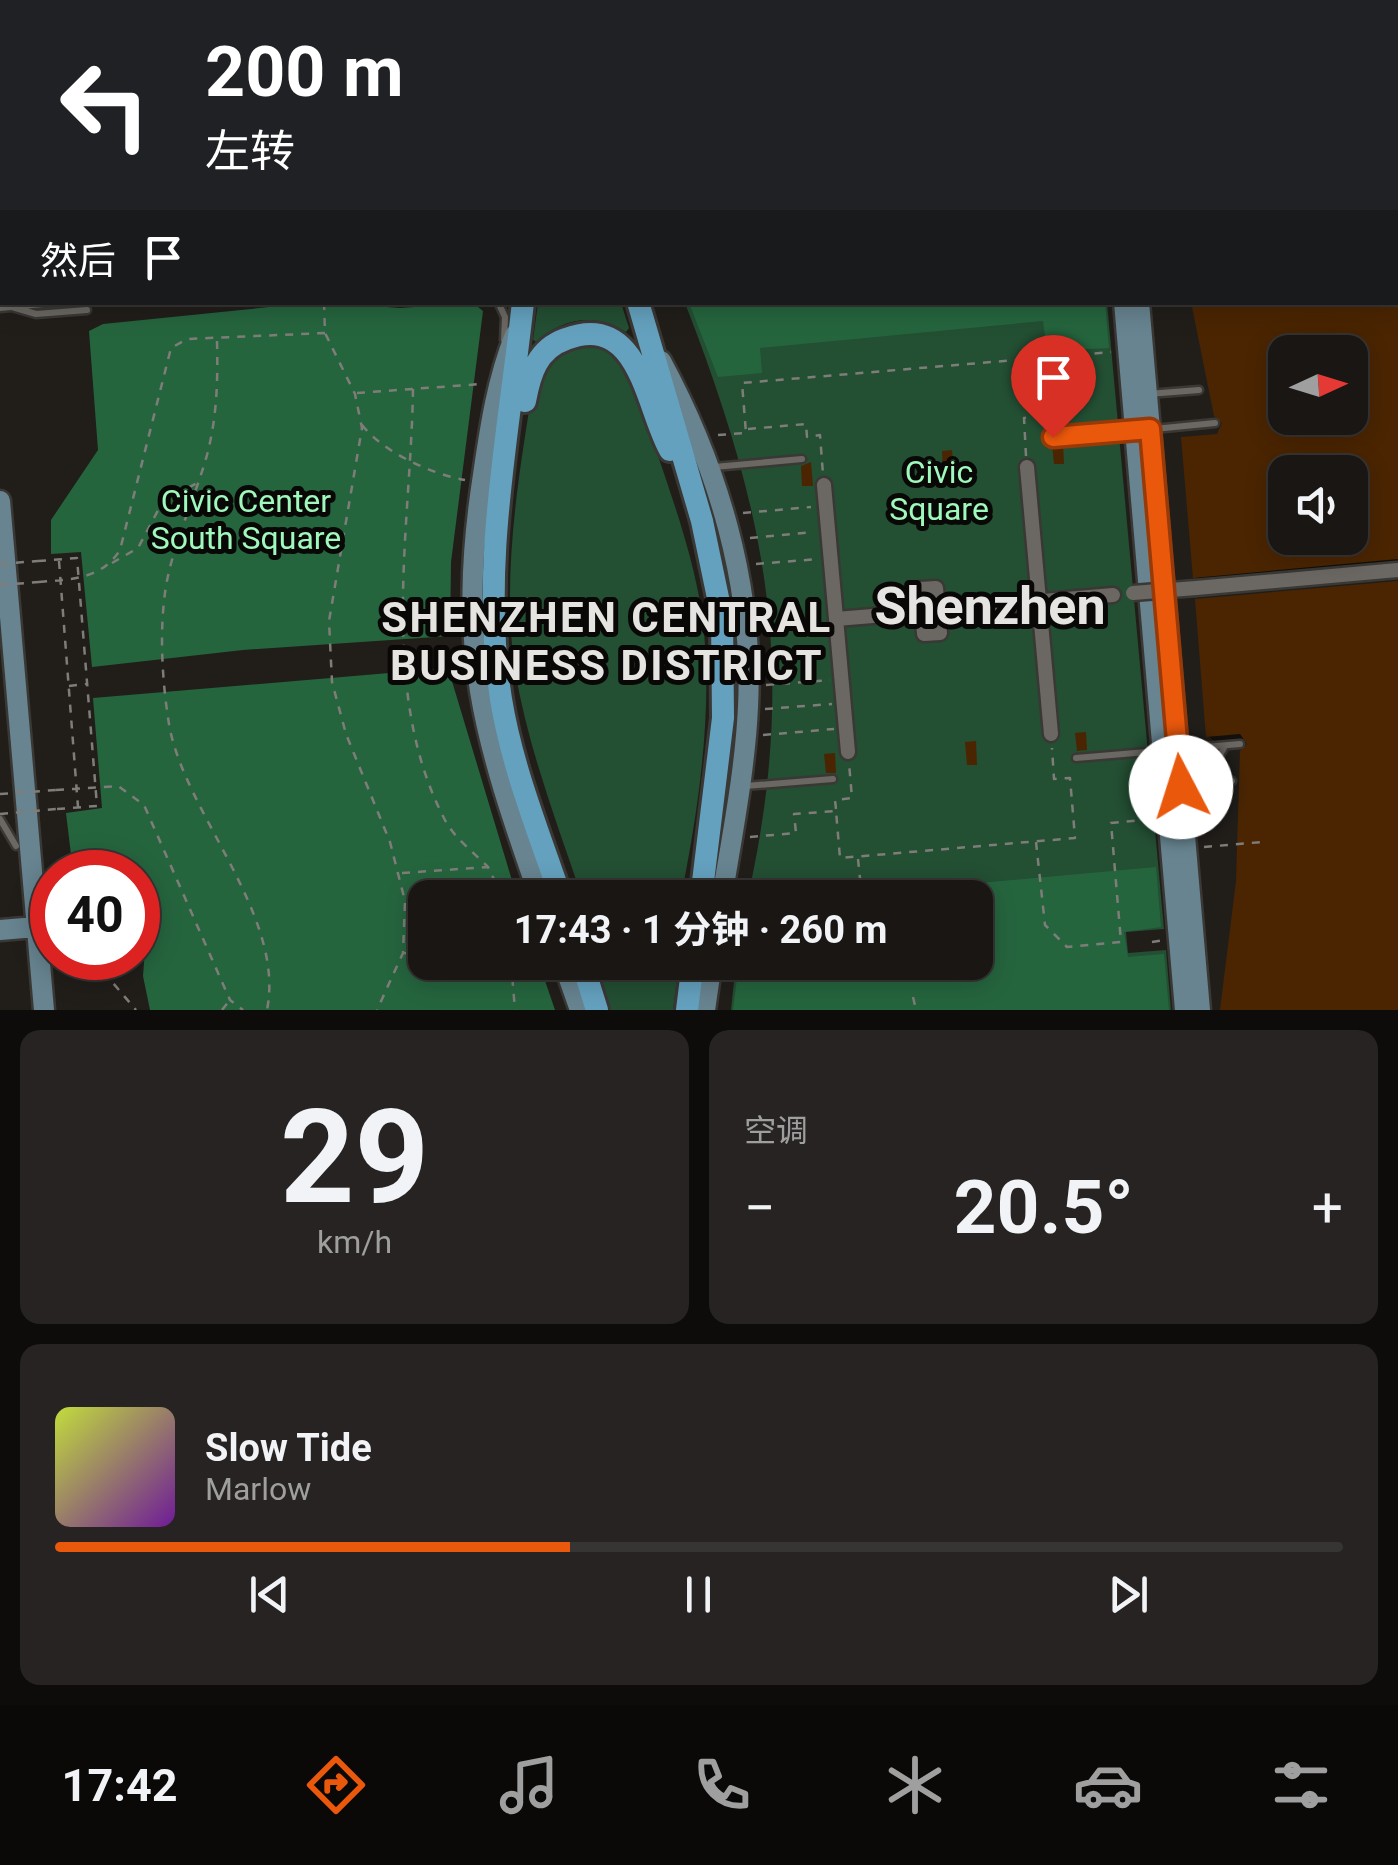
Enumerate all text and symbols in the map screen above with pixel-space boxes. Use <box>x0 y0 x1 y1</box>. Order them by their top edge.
text: 200 m <box>205 31 404 113</box>
icon: left <box>40 40 170 170</box>
text: 左转 <box>205 125 295 178</box>
icon: arrive <box>136 230 191 285</box>
text: 然后 <box>40 239 116 283</box>
pin <box>1011 335 1096 438</box>
north arrow <box>1268 335 1368 435</box>
map controls <box>1268 335 1368 555</box>
icon: arrive <box>1026 350 1081 405</box>
park label: Civic Square <box>889 453 989 528</box>
button: sound <box>1268 455 1368 555</box>
park label: Civic Center South Square <box>151 482 341 557</box>
district label: Shenzhen <box>874 576 1106 637</box>
district label: SHENZHEN CENTRAL BUSINESS DISTRICT <box>381 593 833 690</box>
position arrow <box>1129 735 1233 839</box>
speed limit sign: 40 <box>30 850 160 980</box>
text: 17:43 · 1 分钟 · 260 m <box>514 908 887 952</box>
text: 29 <box>280 1081 429 1234</box>
text: 空调 <box>744 1112 808 1150</box>
text: 20.5° <box>954 1163 1134 1251</box>
text: − <box>744 1176 775 1240</box>
text: + <box>1312 1176 1343 1240</box>
text: km/h <box>317 1223 392 1261</box>
text: Slow Tide <box>205 1426 372 1470</box>
text: Marlow <box>205 1470 311 1508</box>
icon: previous <box>242 1567 297 1622</box>
icon: pause <box>671 1567 726 1622</box>
icon: next <box>1101 1567 1156 1622</box>
icon: directions <box>301 1750 371 1820</box>
icon: music <box>494 1750 564 1820</box>
icon: phone <box>687 1750 757 1820</box>
icon: climate <box>880 1750 950 1820</box>
icon: car <box>1073 1750 1143 1820</box>
icon: filters <box>1266 1750 1336 1820</box>
text: 17:42 <box>62 1759 178 1812</box>

